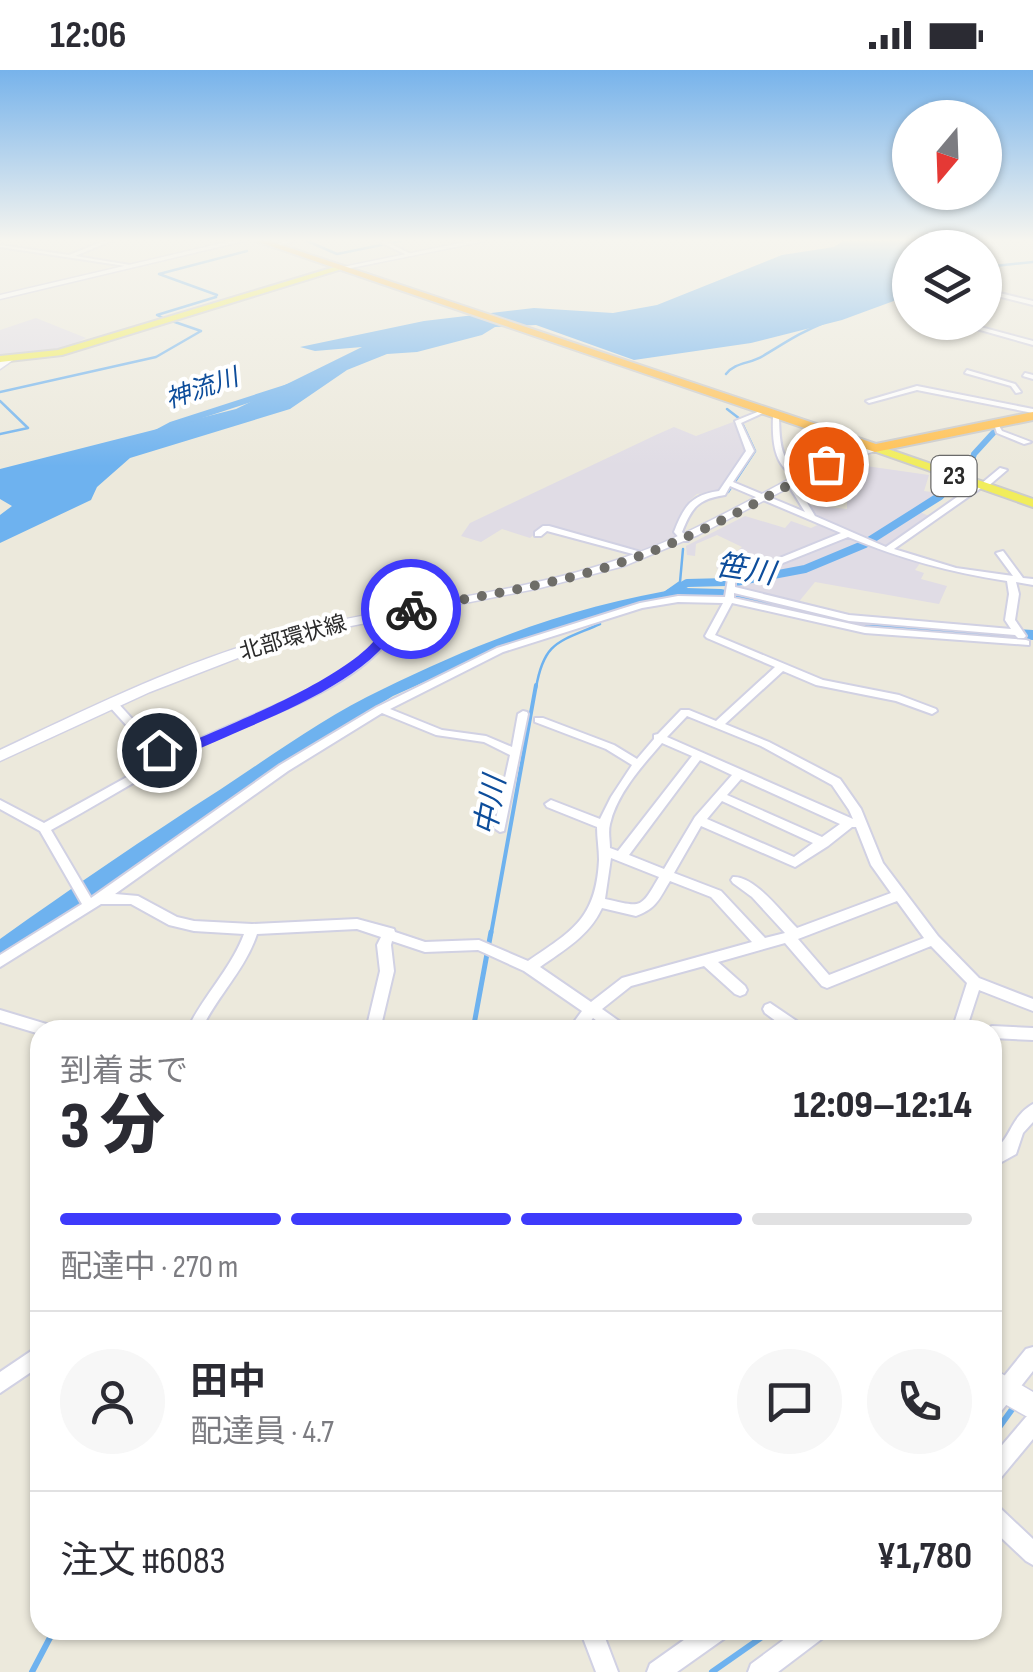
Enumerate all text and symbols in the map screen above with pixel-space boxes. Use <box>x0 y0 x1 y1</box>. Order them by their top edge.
text: 12:06 <box>50 13 126 58</box>
north arrow <box>892 100 1002 210</box>
map controls <box>892 100 1002 340</box>
button: layers <box>892 230 1002 340</box>
water label: 神流川 <box>161 361 245 416</box>
pin <box>784 422 869 507</box>
icon: bag <box>799 437 854 492</box>
road number: 23 <box>932 456 976 496</box>
water label: 笹川 <box>713 548 780 593</box>
courier <box>361 559 461 659</box>
icon: bike <box>384 582 439 637</box>
street label: 北部環状線 <box>236 610 350 666</box>
pin <box>117 708 202 793</box>
icon: home <box>132 723 187 778</box>
water label: 中川 <box>468 770 514 839</box>
text: 到着まで <box>60 1052 188 1091</box>
text: 12:09–12:14 <box>793 1083 972 1128</box>
text: 3 分 <box>60 1089 165 1167</box>
text: 配達中 · 270 m <box>60 1248 238 1287</box>
button: person <box>60 1349 165 1454</box>
button: chat <box>737 1349 842 1454</box>
button: phone <box>867 1349 972 1454</box>
text: 田中 <box>190 1360 266 1405</box>
text: 配達員 · 4.7 <box>190 1413 334 1452</box>
text: ¥1,780 <box>877 1534 972 1579</box>
text: 注文 #6083 <box>60 1539 226 1584</box>

